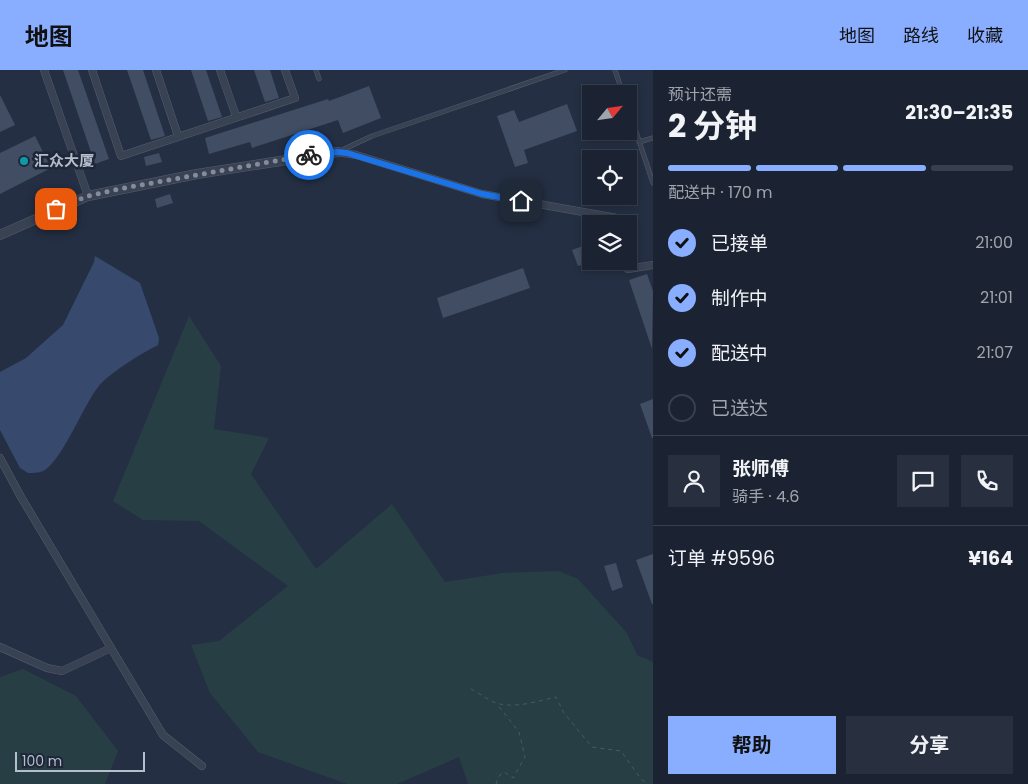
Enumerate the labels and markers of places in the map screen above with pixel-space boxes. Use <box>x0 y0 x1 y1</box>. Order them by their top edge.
place label: 汇众大厦 <box>34 150 94 171</box>
marker: 汇众大厦 <box>18 155 30 167</box>
pin <box>500 180 542 222</box>
pin <box>35 188 77 230</box>

